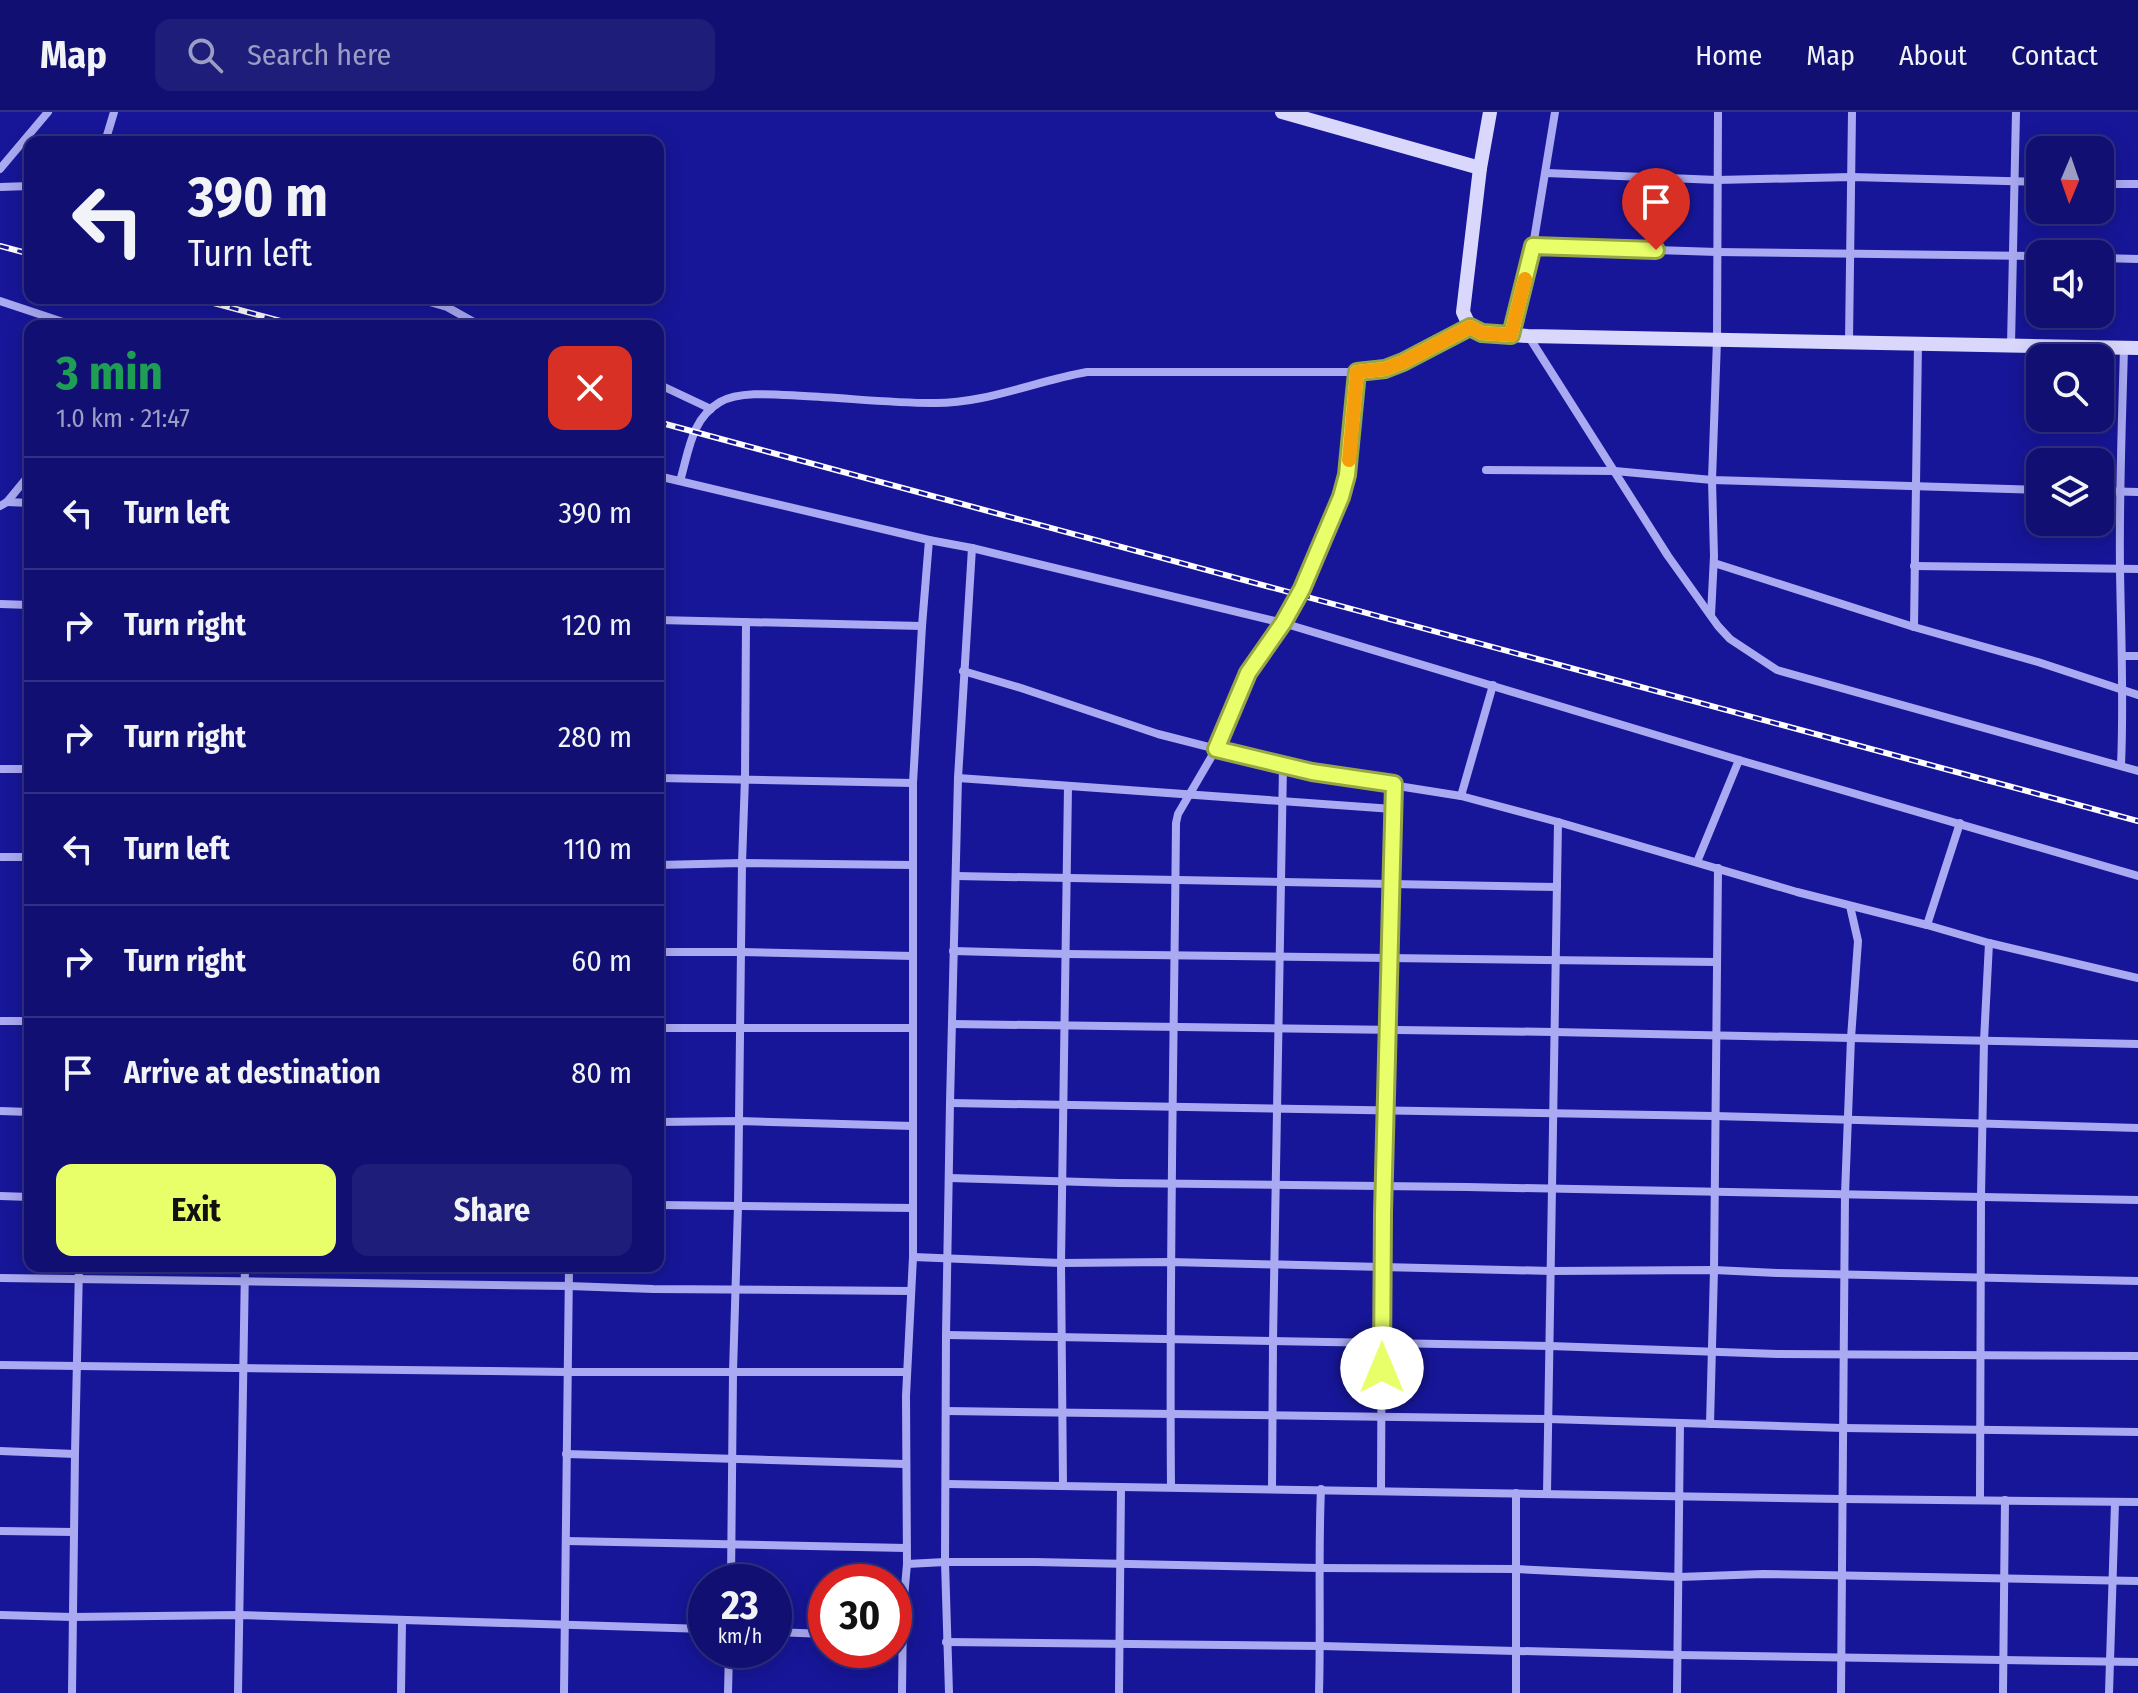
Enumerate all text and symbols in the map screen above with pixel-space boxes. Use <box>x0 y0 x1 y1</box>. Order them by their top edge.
search box <box>155 19 715 91</box>
text: Map <box>40 32 107 78</box>
icon: search <box>183 33 227 77</box>
text: Search here <box>247 37 391 73</box>
text: Home <box>1695 39 1762 72</box>
text: Map <box>1806 39 1855 72</box>
text: About <box>1899 39 1967 72</box>
text: Contact <box>2011 39 2098 72</box>
north arrow <box>2026 136 2114 224</box>
map controls <box>2026 136 2114 536</box>
text: 390 m <box>188 164 328 231</box>
icon: left <box>56 168 160 272</box>
pin <box>1622 168 1690 250</box>
icon: arrive <box>1634 180 1678 224</box>
text: Turn left <box>188 232 312 276</box>
button: sound <box>2026 240 2114 328</box>
text: 3 min <box>56 344 163 402</box>
button: search <box>2026 344 2114 432</box>
button: close <box>548 346 632 430</box>
text: 1.0 km · 21:47 <box>56 403 190 434</box>
button: layers <box>2026 448 2114 536</box>
icon: left <box>56 491 100 535</box>
text: Turn left <box>124 495 230 531</box>
text: 390 m <box>558 495 632 531</box>
icon: right <box>56 603 100 647</box>
text: Turn right <box>124 607 246 643</box>
text: 120 m <box>561 607 632 643</box>
icon: right <box>56 715 100 759</box>
text: Turn right <box>124 719 246 755</box>
text: 280 m <box>558 719 632 755</box>
icon: left <box>56 827 100 871</box>
text: Turn left <box>124 831 230 867</box>
text: 110 m <box>563 831 632 867</box>
icon: right <box>56 939 100 983</box>
text: Turn right <box>124 943 246 979</box>
text: 60 m <box>571 943 632 979</box>
icon: arrive <box>56 1051 100 1095</box>
text: Arrive at destination <box>124 1055 381 1091</box>
text: 80 m <box>571 1055 632 1091</box>
button: Exit <box>56 1164 336 1256</box>
button: Share <box>352 1164 632 1256</box>
position arrow <box>1340 1326 1424 1410</box>
speed limit sign: 30 <box>808 1564 912 1668</box>
text: 23 <box>721 1582 759 1630</box>
text: km/h <box>718 1624 762 1648</box>

